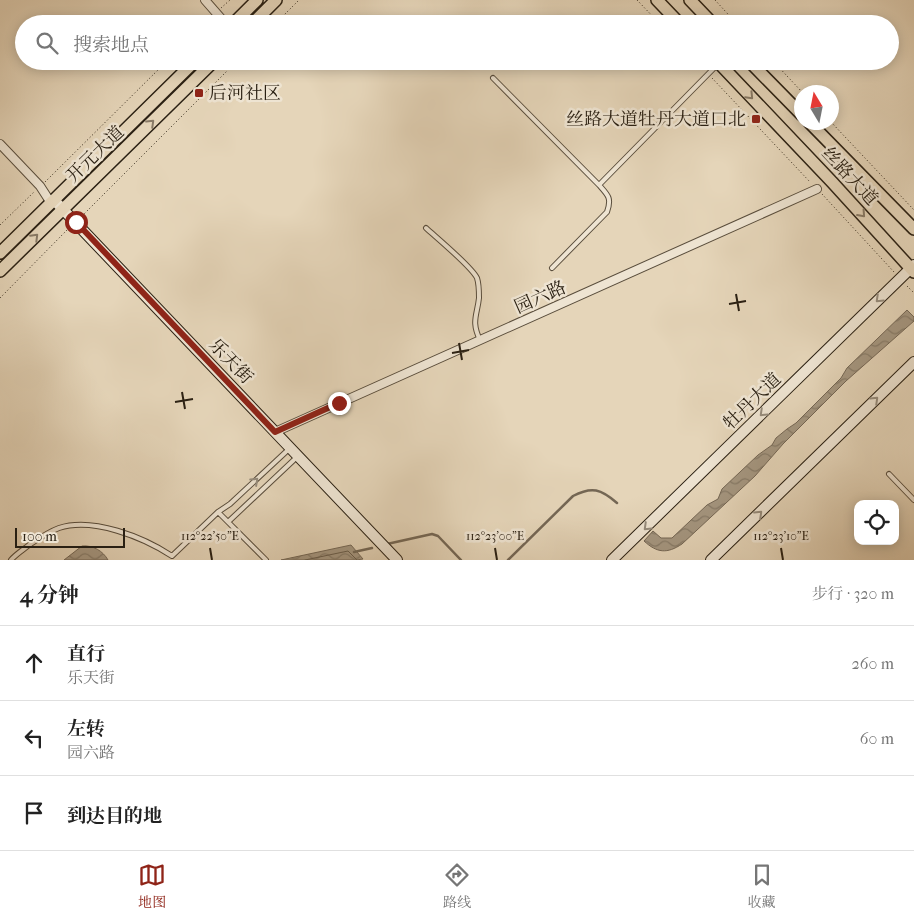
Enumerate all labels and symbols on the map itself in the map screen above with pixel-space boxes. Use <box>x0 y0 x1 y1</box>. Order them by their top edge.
place label: 后河社区 <box>209 83 281 104</box>
north arrow <box>794 85 839 130</box>
marker: 后河社区 <box>193 87 205 99</box>
one-way arrow <box>744 91 753 100</box>
place label: 丝路大道牡丹大道口北 <box>566 109 746 130</box>
marker: 丝路大道牡丹大道口北 <box>750 113 762 125</box>
one-way arrow <box>145 120 154 129</box>
street label: 开元大道 <box>62 122 129 187</box>
street label: 丝路大道 <box>817 143 882 210</box>
one-way arrow <box>856 209 865 218</box>
route start <box>65 211 88 234</box>
one-way arrow <box>29 234 38 243</box>
street label: 园六路 <box>511 277 569 318</box>
one-way arrow <box>876 293 885 302</box>
street label: 乐天街 <box>204 335 257 388</box>
street label: 牡丹大道 <box>719 369 786 434</box>
route end <box>328 392 351 415</box>
one-way arrow <box>869 397 878 406</box>
one-way arrow <box>760 407 769 416</box>
one-way arrow <box>249 478 258 487</box>
one-way arrow <box>753 511 762 520</box>
one-way arrow <box>643 521 652 530</box>
scale bar <box>15 525 125 548</box>
text: 112°22'50"E <box>181 529 239 543</box>
text: 112°23'00"E <box>466 529 524 543</box>
text: 112°23'10"E <box>753 529 809 543</box>

